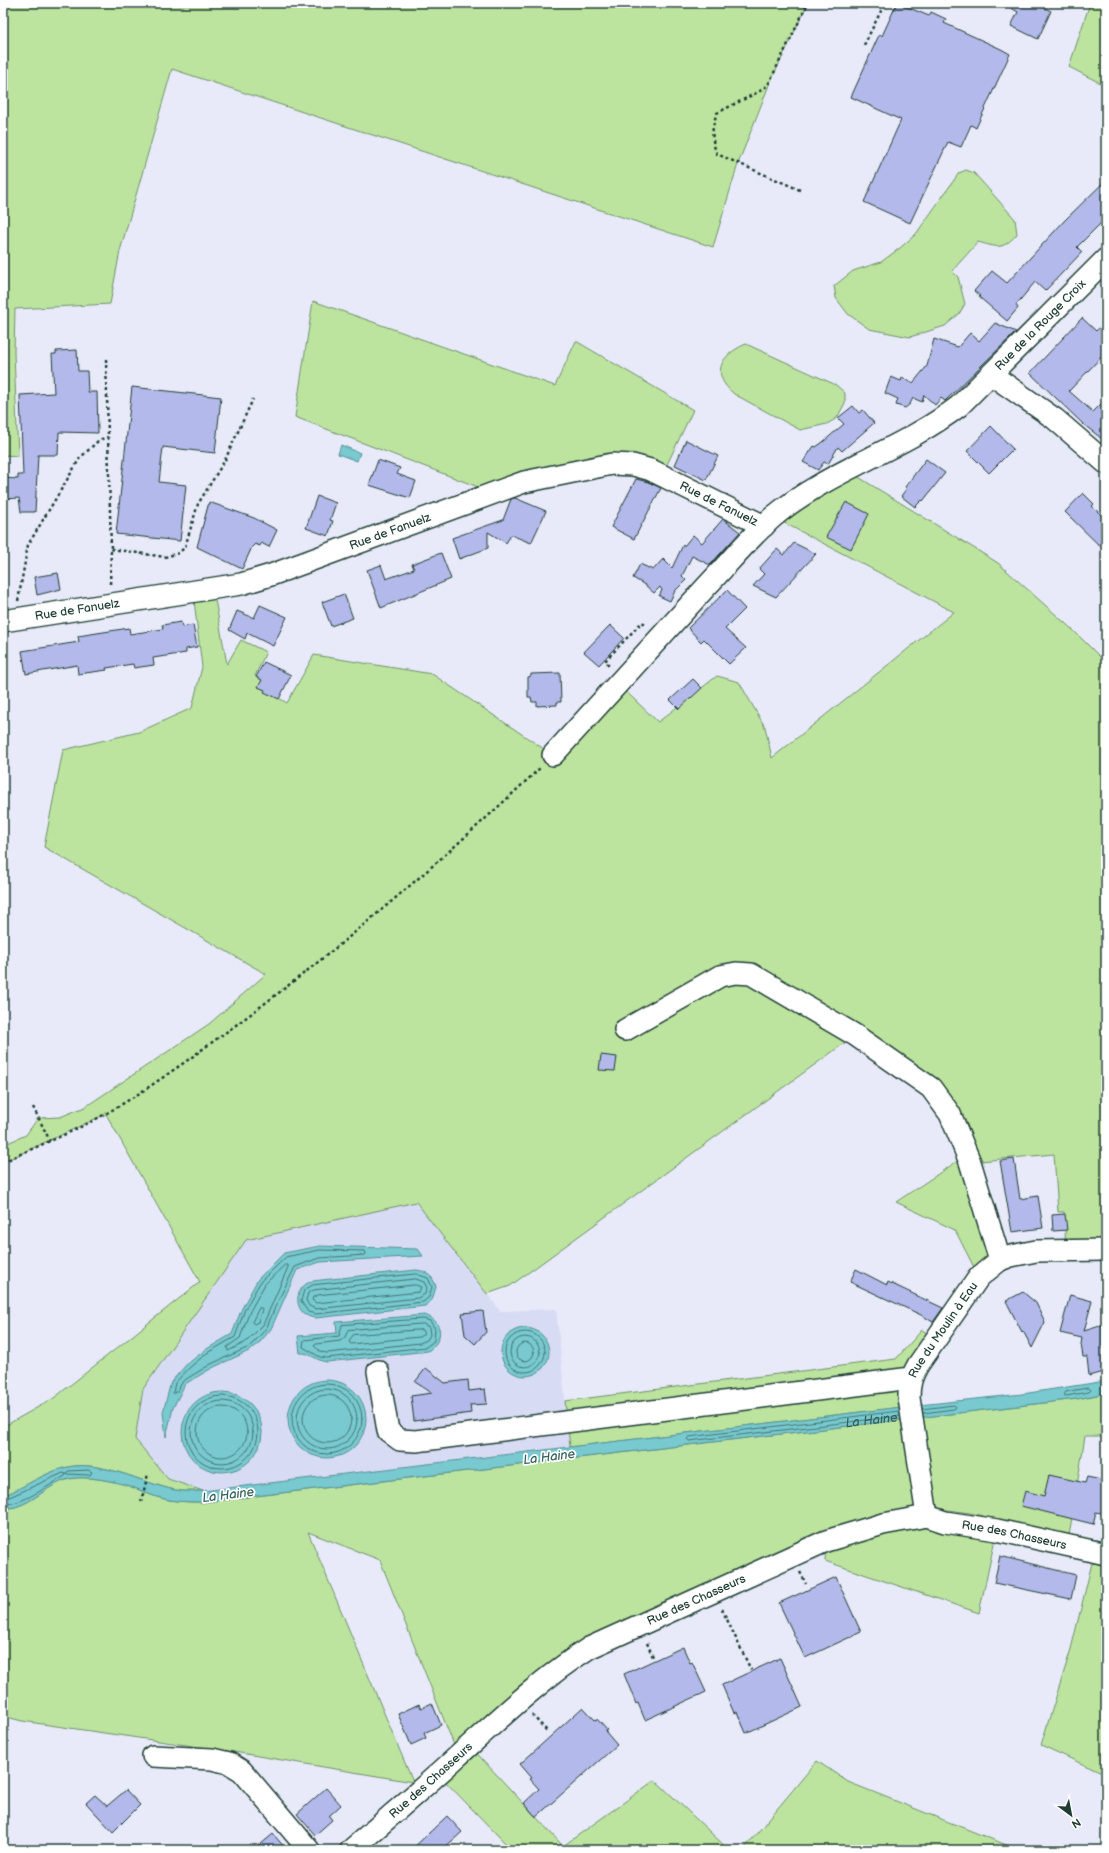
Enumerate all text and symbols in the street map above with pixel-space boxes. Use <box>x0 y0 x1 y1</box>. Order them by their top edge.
street label: Rue de la Rouge Croix <box>992 276 1089 374</box>
street label: Rue de Fanuelz <box>677 478 760 530</box>
street label: Rue de Fanuelz <box>348 510 433 553</box>
street label: Rue de Fanuelz <box>34 596 121 624</box>
street label: Rue du Moulin à Eau <box>906 1279 981 1380</box>
water label: La Haine <box>845 1409 899 1431</box>
water label: La Haine <box>522 1446 576 1468</box>
water label: La Haine <box>201 1484 255 1506</box>
street label: Rue des Chasseurs <box>961 1518 1068 1553</box>
street label: Rue des Chasseurs <box>645 1571 748 1629</box>
street label: Rue des Chasseurs <box>386 1739 476 1822</box>
north arrow <box>1051 1795 1091 1835</box>
text: N <box>1069 1815 1083 1831</box>

